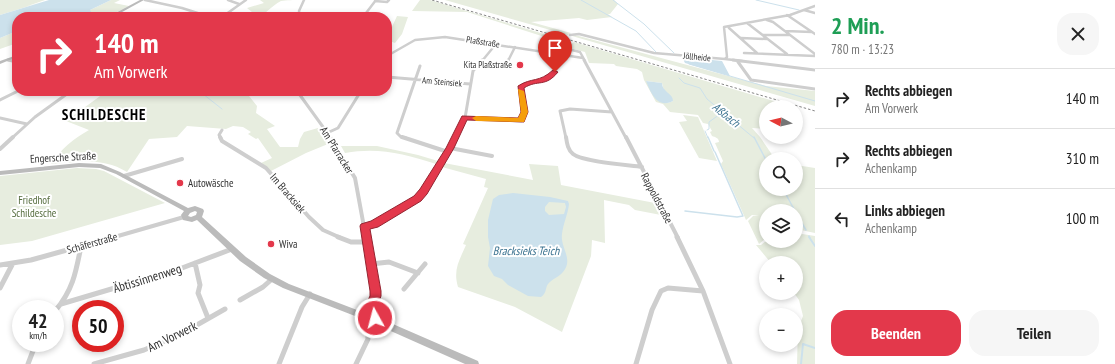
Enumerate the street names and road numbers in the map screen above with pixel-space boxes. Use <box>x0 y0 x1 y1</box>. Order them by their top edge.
street label: Plaßstraße <box>466 33 501 50</box>
street label: Jöllheide <box>682 49 712 63</box>
street label: Am Steinsiek <box>422 74 463 89</box>
street label: Am Pfarracker <box>317 124 357 176</box>
street label: Engersche Straße <box>30 148 97 166</box>
street label: Im Bracksiek <box>267 170 309 216</box>
street label: Rappoldstraße <box>638 170 676 226</box>
street label: Schäferstraße <box>65 229 119 257</box>
street label: Äbtissinnenweg <box>111 260 183 297</box>
street label: Am Vorwerk <box>145 317 200 356</box>

